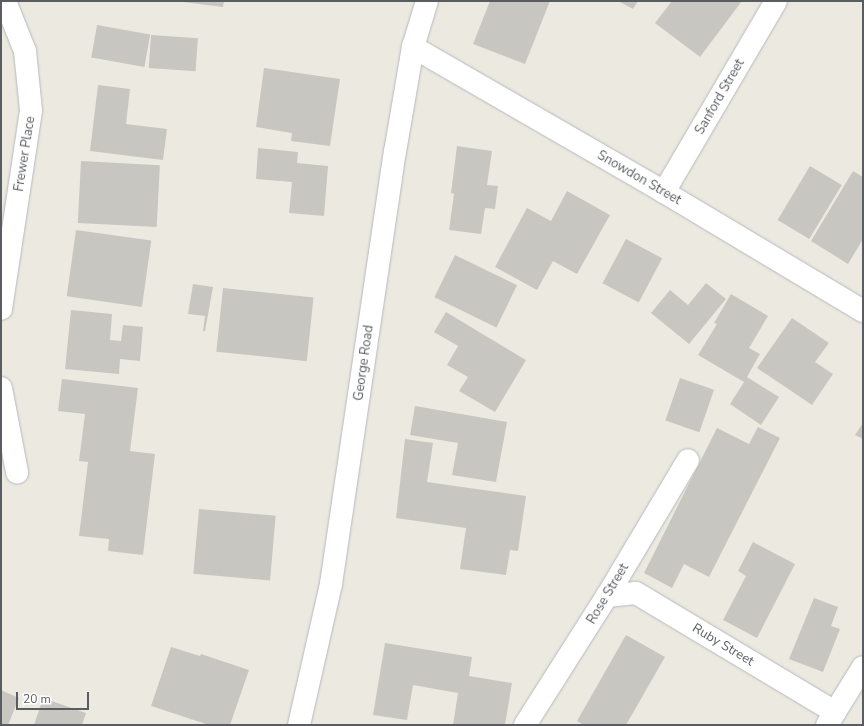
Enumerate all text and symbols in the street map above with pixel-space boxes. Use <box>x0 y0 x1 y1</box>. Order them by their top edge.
street label: Sanford Street <box>692 56 748 138</box>
street label: Frewer Place <box>11 115 39 193</box>
street label: Snowdon Street <box>594 148 684 208</box>
street label: George Road <box>351 324 377 402</box>
street label: Rose Street <box>584 561 632 627</box>
street label: Ruby Street <box>689 621 757 669</box>
scale bar <box>18 684 91 710</box>
text: 20 m <box>23 691 51 707</box>

